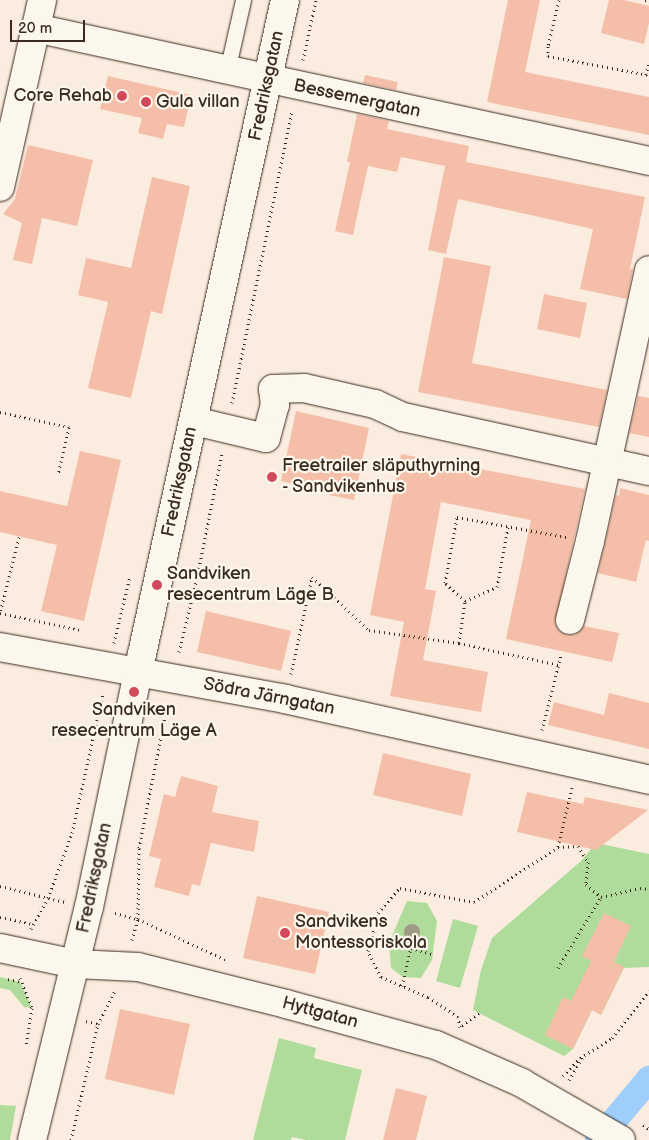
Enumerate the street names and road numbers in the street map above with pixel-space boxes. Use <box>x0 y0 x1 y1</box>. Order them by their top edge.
street label: Fredriksgatan <box>245 29 289 143</box>
street label: Bessemergatan <box>292 75 422 123</box>
street label: Fredriksgatan <box>158 425 202 539</box>
street label: Södra Järngatan <box>201 674 337 720</box>
street label: Fredriksgatan <box>73 821 117 935</box>
street label: Hyttgatan <box>280 993 360 1033</box>

